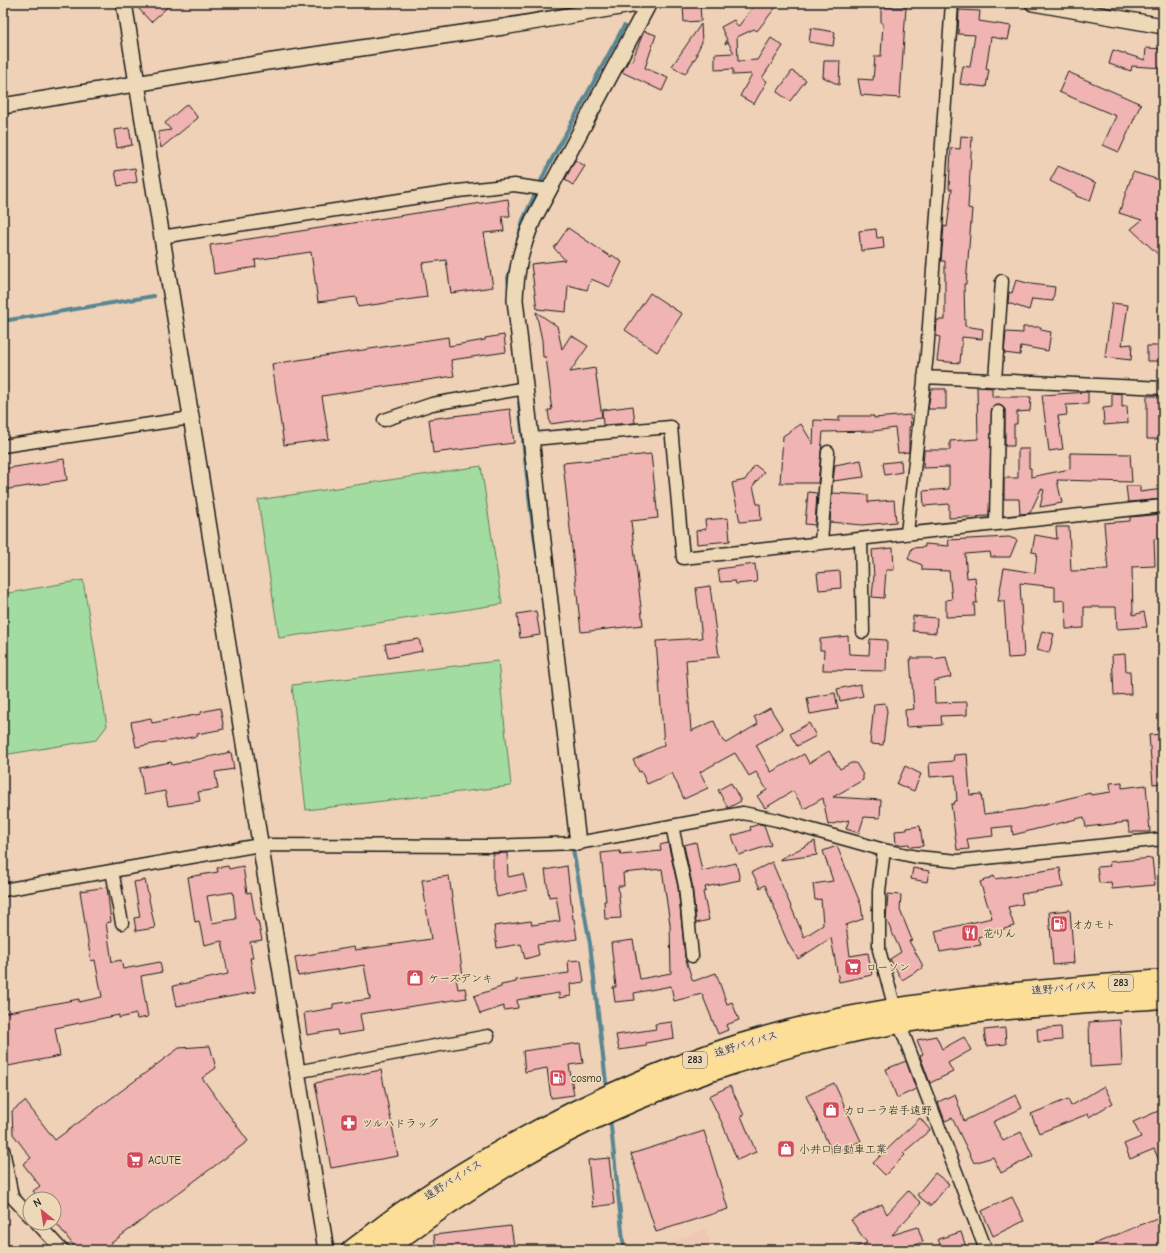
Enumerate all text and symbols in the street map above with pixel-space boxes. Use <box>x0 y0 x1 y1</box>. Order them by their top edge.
fuel station icon: オカモト <box>1049 914 1069 934</box>
place label: オカモト <box>1072 918 1116 931</box>
restaurant icon: 花りん <box>960 923 980 943</box>
place label: 花りん <box>983 927 1016 940</box>
supermarket icon: ローソン <box>843 957 863 977</box>
place label: ローソン <box>866 961 910 974</box>
shop icon: ケーズデンキ <box>405 968 425 988</box>
place label: ケーズデンキ <box>428 972 493 985</box>
road number: 283 <box>1109 975 1133 991</box>
street label: 遠野バイパス <box>1031 979 1097 997</box>
street label: 遠野バイパス <box>713 1028 779 1060</box>
road number: 283 <box>683 1052 707 1068</box>
fuel station icon: cosmo <box>548 1068 568 1088</box>
place label: cosmo <box>571 1072 602 1085</box>
shop icon: カローラ岩手遠野 <box>821 1100 841 1120</box>
place label: カローラ岩手遠野 <box>844 1104 932 1117</box>
pharmacy icon: ツルハドラッグ <box>339 1113 359 1133</box>
place label: ツルハドラッグ <box>362 1117 439 1130</box>
shop icon: 小井口自動車工業 <box>776 1139 796 1159</box>
place label: 小井口自動車工業 <box>799 1143 887 1156</box>
supermarket icon: ACUTE <box>125 1150 145 1170</box>
place label: ACUTE <box>148 1154 181 1167</box>
street label: 遠野バイパス <box>422 1157 484 1203</box>
north arrow <box>22 1191 62 1231</box>
text: N <box>31 1195 44 1210</box>

